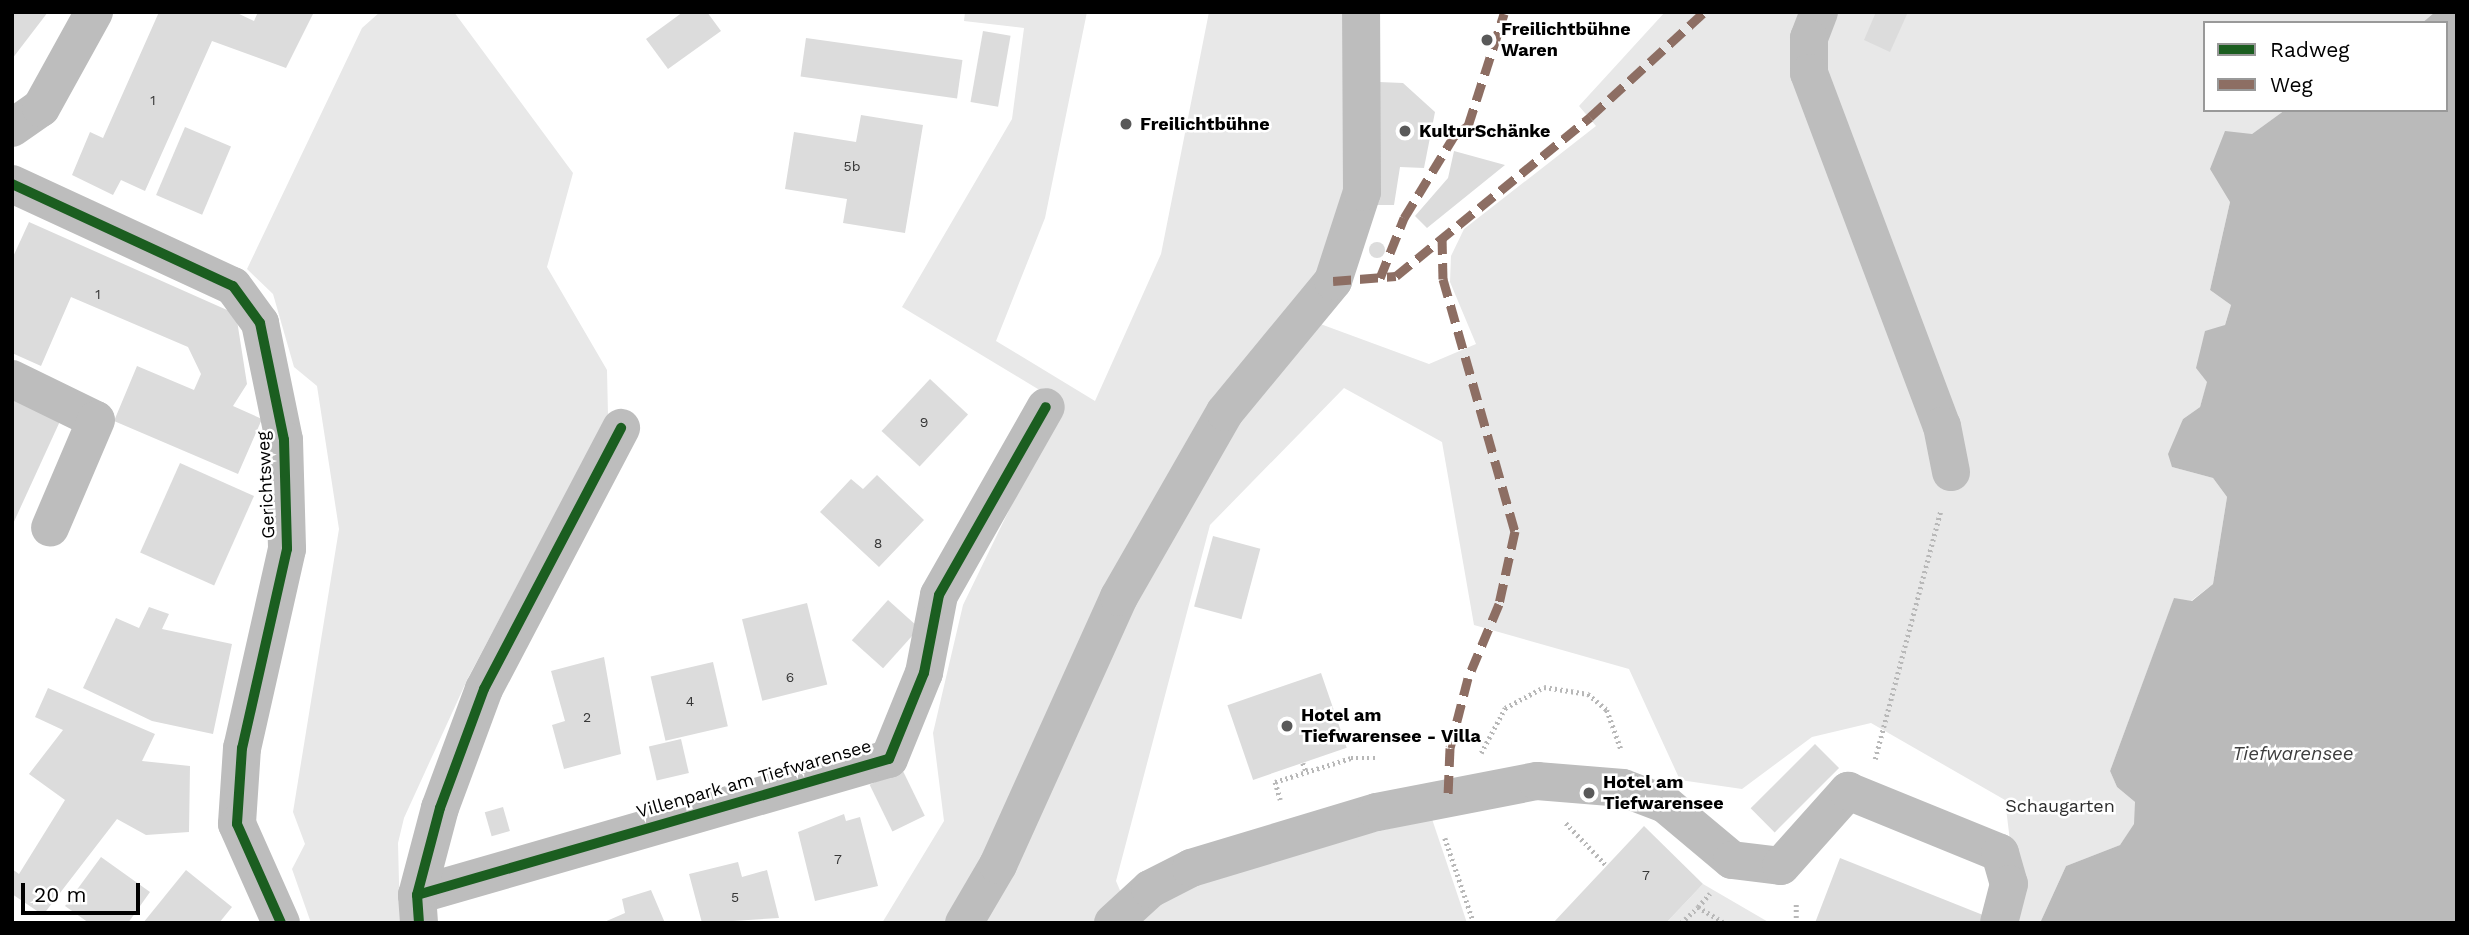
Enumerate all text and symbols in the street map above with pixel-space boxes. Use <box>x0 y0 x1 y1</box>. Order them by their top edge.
place label: Freilichtbühne Waren <box>1501 19 1631 61</box>
legend <box>2203 21 2448 112</box>
marker: Freilichtbühne Waren <box>1479 32 1495 48</box>
text: Radweg <box>2270 37 2350 62</box>
text: Weg <box>2270 72 2313 97</box>
house number: 1 <box>150 92 156 108</box>
place label: Freilichtbühne <box>1140 113 1270 135</box>
marker: Freilichtbühne <box>1118 116 1134 132</box>
place label: KulturSchänke <box>1419 120 1550 142</box>
marker: KulturSchänke <box>1397 123 1413 139</box>
house number: 5b <box>844 158 860 174</box>
house number: 1 <box>95 286 101 302</box>
house number: 9 <box>920 414 928 430</box>
street label: Gerichtsweg <box>252 431 280 539</box>
house number: 8 <box>874 535 882 551</box>
house number: 6 <box>786 669 794 685</box>
house number: 4 <box>686 693 694 709</box>
place label: Hotel am Tiefwarensee - Villa <box>1301 705 1481 748</box>
house number: 2 <box>583 709 591 725</box>
marker: Hotel am Tiefwarensee - Villa <box>1279 718 1295 734</box>
street label: Villenpark am Tiefwarensee <box>634 735 874 823</box>
water label: Tiefwarensee <box>2232 743 2354 765</box>
place label: Hotel am Tiefwarensee <box>1603 772 1724 814</box>
marker: Hotel am Tiefwarensee <box>1581 785 1597 801</box>
park label: Schaugarten <box>2005 795 2115 817</box>
house number: 7 <box>834 851 842 867</box>
house number: 7 <box>1642 867 1650 883</box>
scale bar <box>24 869 144 913</box>
text: 20 m <box>34 882 86 907</box>
house number: 5 <box>731 889 739 905</box>

